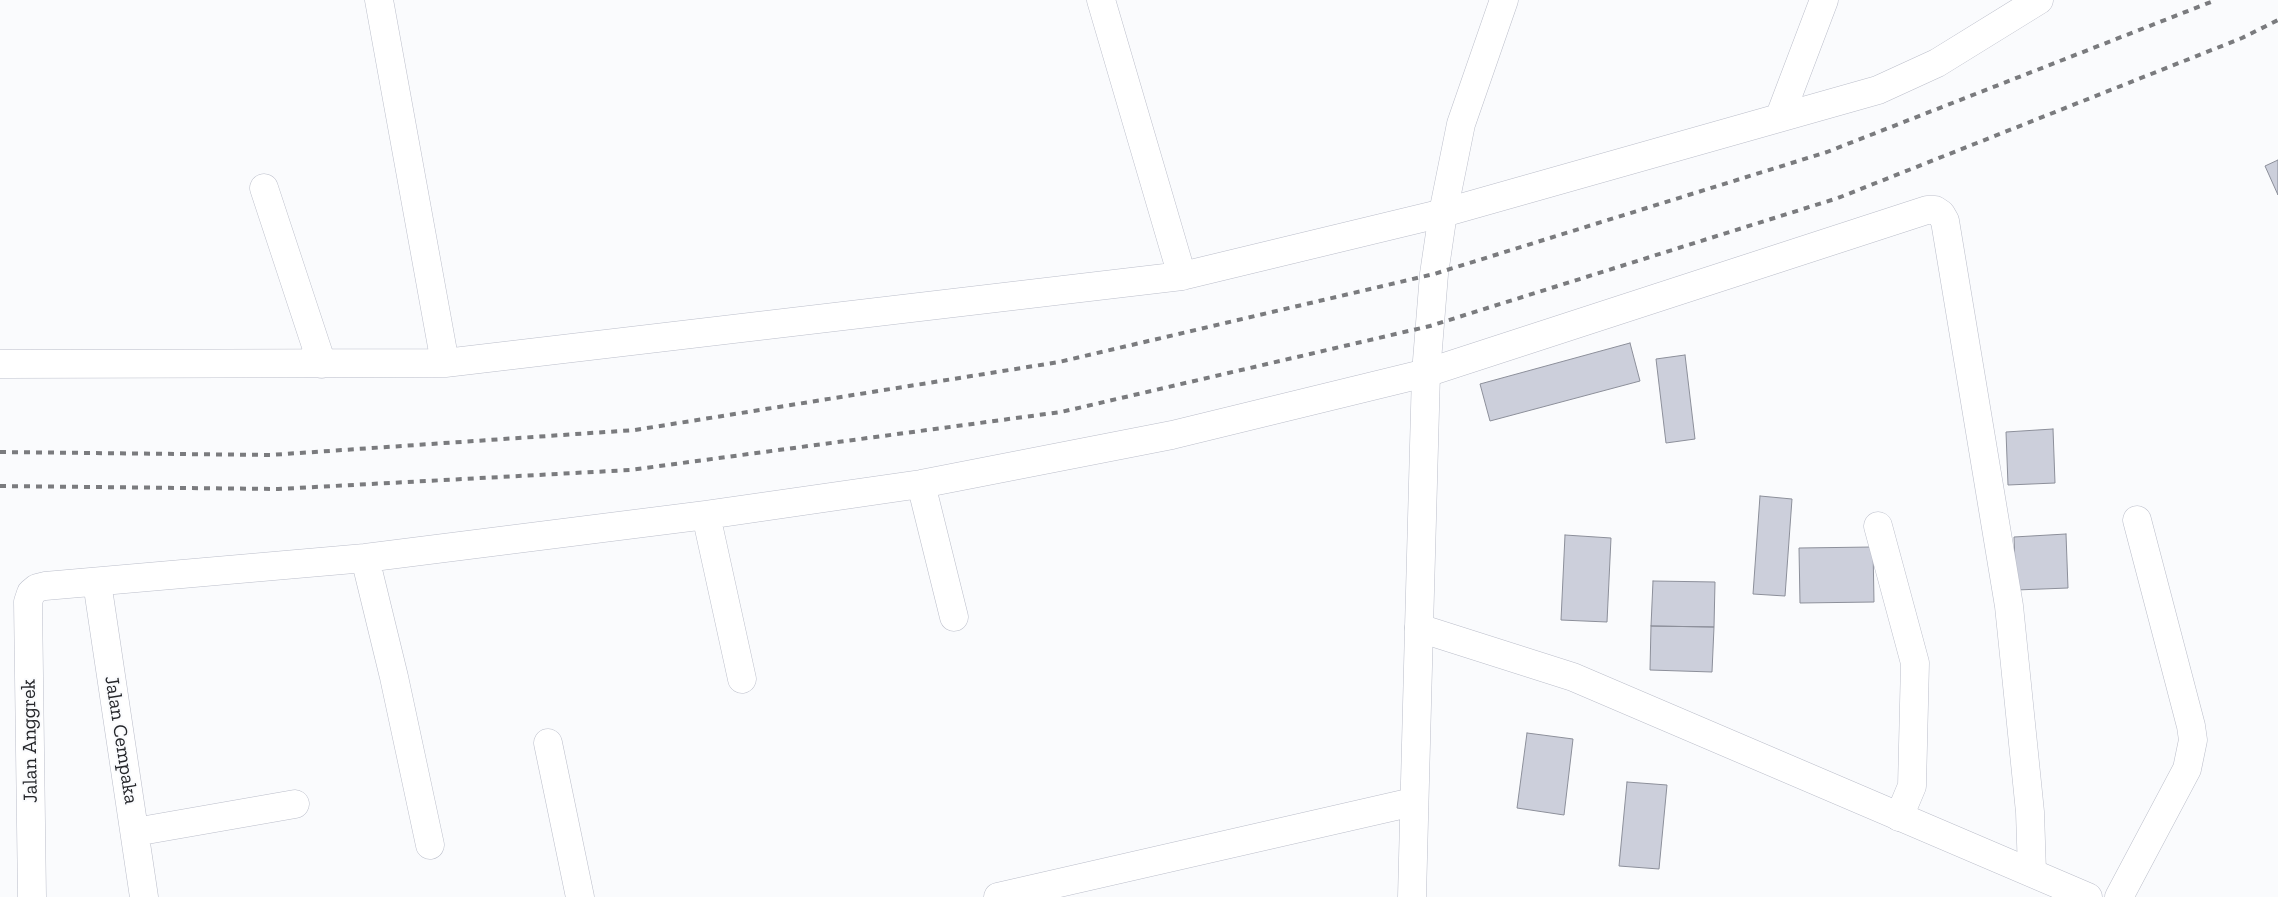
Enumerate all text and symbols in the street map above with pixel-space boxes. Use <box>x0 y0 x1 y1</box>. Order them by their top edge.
street label: Jalan Cempaka <box>99 674 143 806</box>
street label: Jalan Anggrek <box>17 679 43 803</box>

